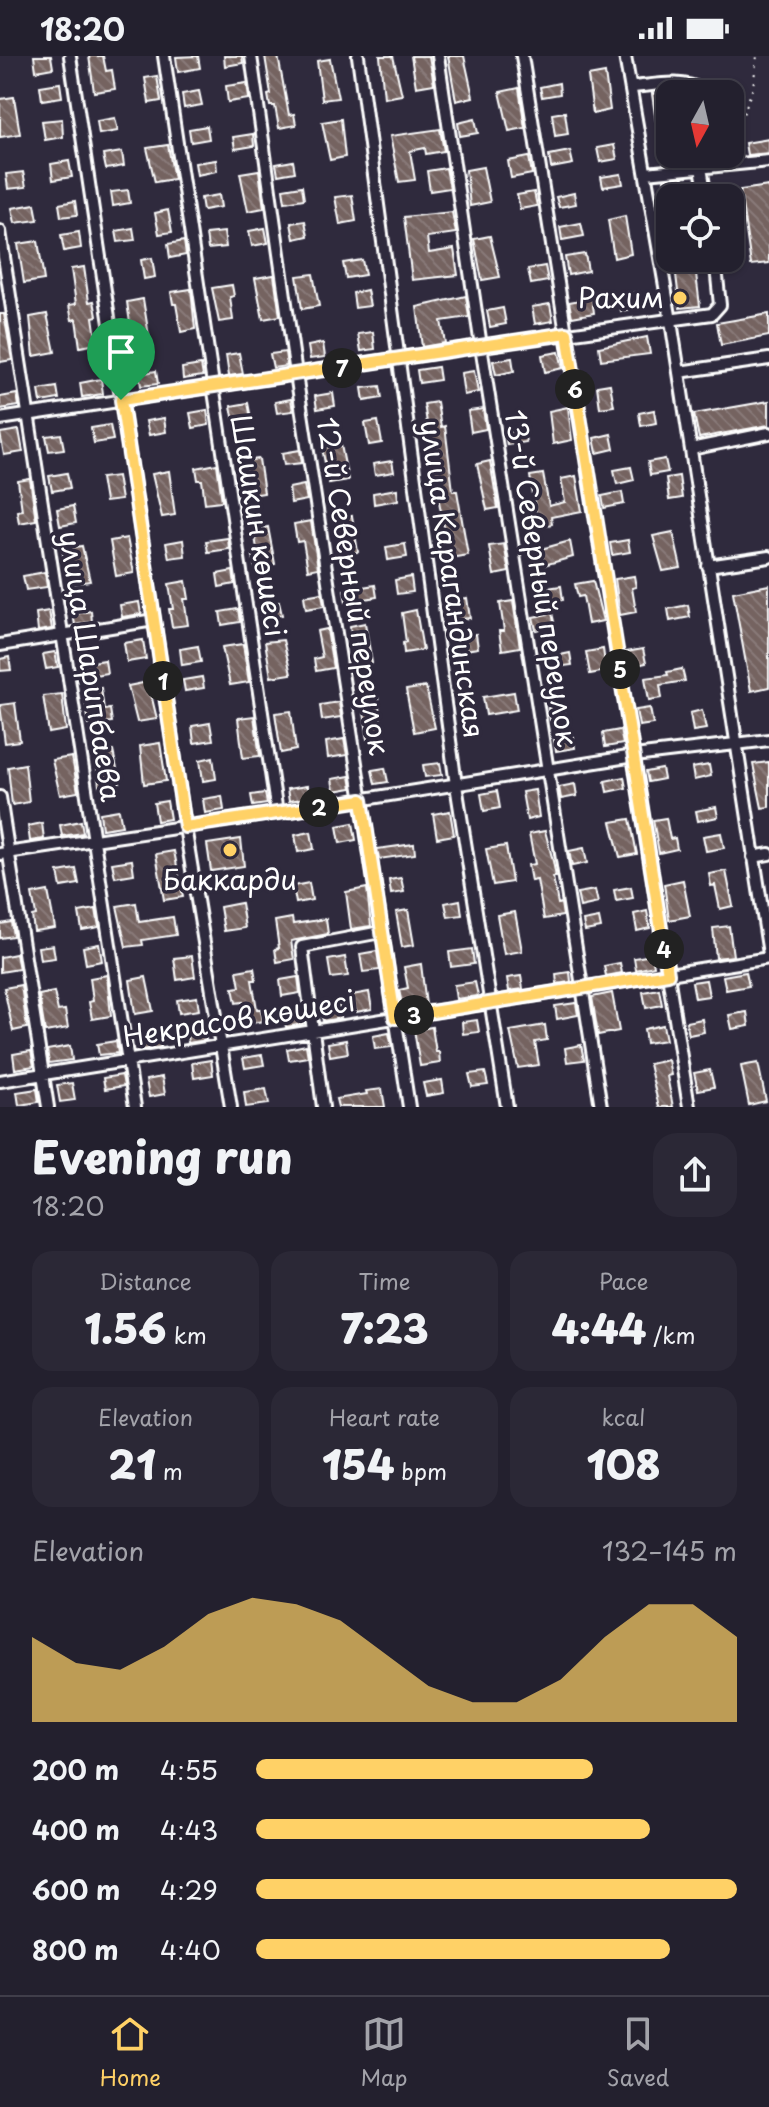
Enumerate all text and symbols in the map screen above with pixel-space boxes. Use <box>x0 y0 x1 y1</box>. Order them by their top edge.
text: 18:20 <box>40 6 125 51</box>
north arrow <box>656 80 744 168</box>
map controls <box>656 80 744 272</box>
button: locate <box>656 184 744 272</box>
place label: Рахим <box>578 275 664 318</box>
marker: Рахим <box>671 289 689 307</box>
pin <box>87 318 155 400</box>
icon: arrive <box>99 330 143 374</box>
pin: 7 <box>322 348 362 388</box>
text: 7 <box>336 351 348 384</box>
pin: 6 <box>555 369 595 409</box>
text: 6 <box>567 372 583 405</box>
street label: 13-й Северный переулок <box>495 406 590 750</box>
street label: Шашкин көшесі <box>221 412 298 640</box>
street label: 12-й Северный переулок <box>307 414 402 758</box>
street label: улица Карагандинская <box>410 417 497 741</box>
street label: улица Шарипбаева <box>49 527 134 805</box>
pin: 5 <box>600 649 640 689</box>
text: 5 <box>613 652 627 685</box>
pin: 1 <box>143 661 183 701</box>
text: 1 <box>158 664 168 697</box>
pin: 2 <box>299 787 339 827</box>
text: 2 <box>311 790 327 823</box>
marker: Баккарди <box>221 841 239 859</box>
place label: Баккарди <box>163 857 297 900</box>
pin: 4 <box>644 929 684 969</box>
text: 4 <box>657 932 671 965</box>
street label: Некрасов көшесі <box>120 978 358 1057</box>
pin: 3 <box>394 995 434 1035</box>
text: 3 <box>407 998 421 1031</box>
text: Evening run <box>32 1123 293 1189</box>
button: share <box>653 1133 737 1217</box>
text: 18:20 <box>32 1186 105 1225</box>
text: Distance <box>99 1264 192 1297</box>
text: Time <box>359 1264 411 1297</box>
text: Pace <box>599 1264 648 1297</box>
text: 1.56 <box>84 1297 167 1358</box>
text: 7:23 <box>340 1297 429 1358</box>
text: 4:44 <box>552 1297 646 1358</box>
text: km <box>167 1318 207 1351</box>
text: /km <box>646 1318 695 1351</box>
text: Elevation <box>98 1400 193 1433</box>
text: Heart rate <box>329 1400 440 1433</box>
text: kcal <box>602 1400 645 1433</box>
text: 21 <box>108 1433 156 1494</box>
text: 154 <box>322 1433 394 1494</box>
text: 108 <box>586 1433 661 1494</box>
text: m <box>156 1454 183 1487</box>
text: bpm <box>394 1454 447 1487</box>
text: Elevation <box>32 1531 144 1570</box>
text: 132–145 m <box>602 1531 737 1570</box>
text: 200 m <box>32 1750 119 1789</box>
text: 4:55 <box>160 1750 218 1789</box>
text: 400 m <box>32 1810 120 1849</box>
text: 4:43 <box>160 1810 218 1849</box>
text: 600 m <box>32 1870 120 1909</box>
text: 4:29 <box>160 1870 218 1909</box>
text: 800 m <box>32 1930 119 1969</box>
text: 4:40 <box>160 1930 221 1969</box>
tab: Home <box>100 2012 161 2093</box>
tab: Map <box>360 2012 407 2093</box>
tab: Saved <box>607 2012 669 2093</box>

